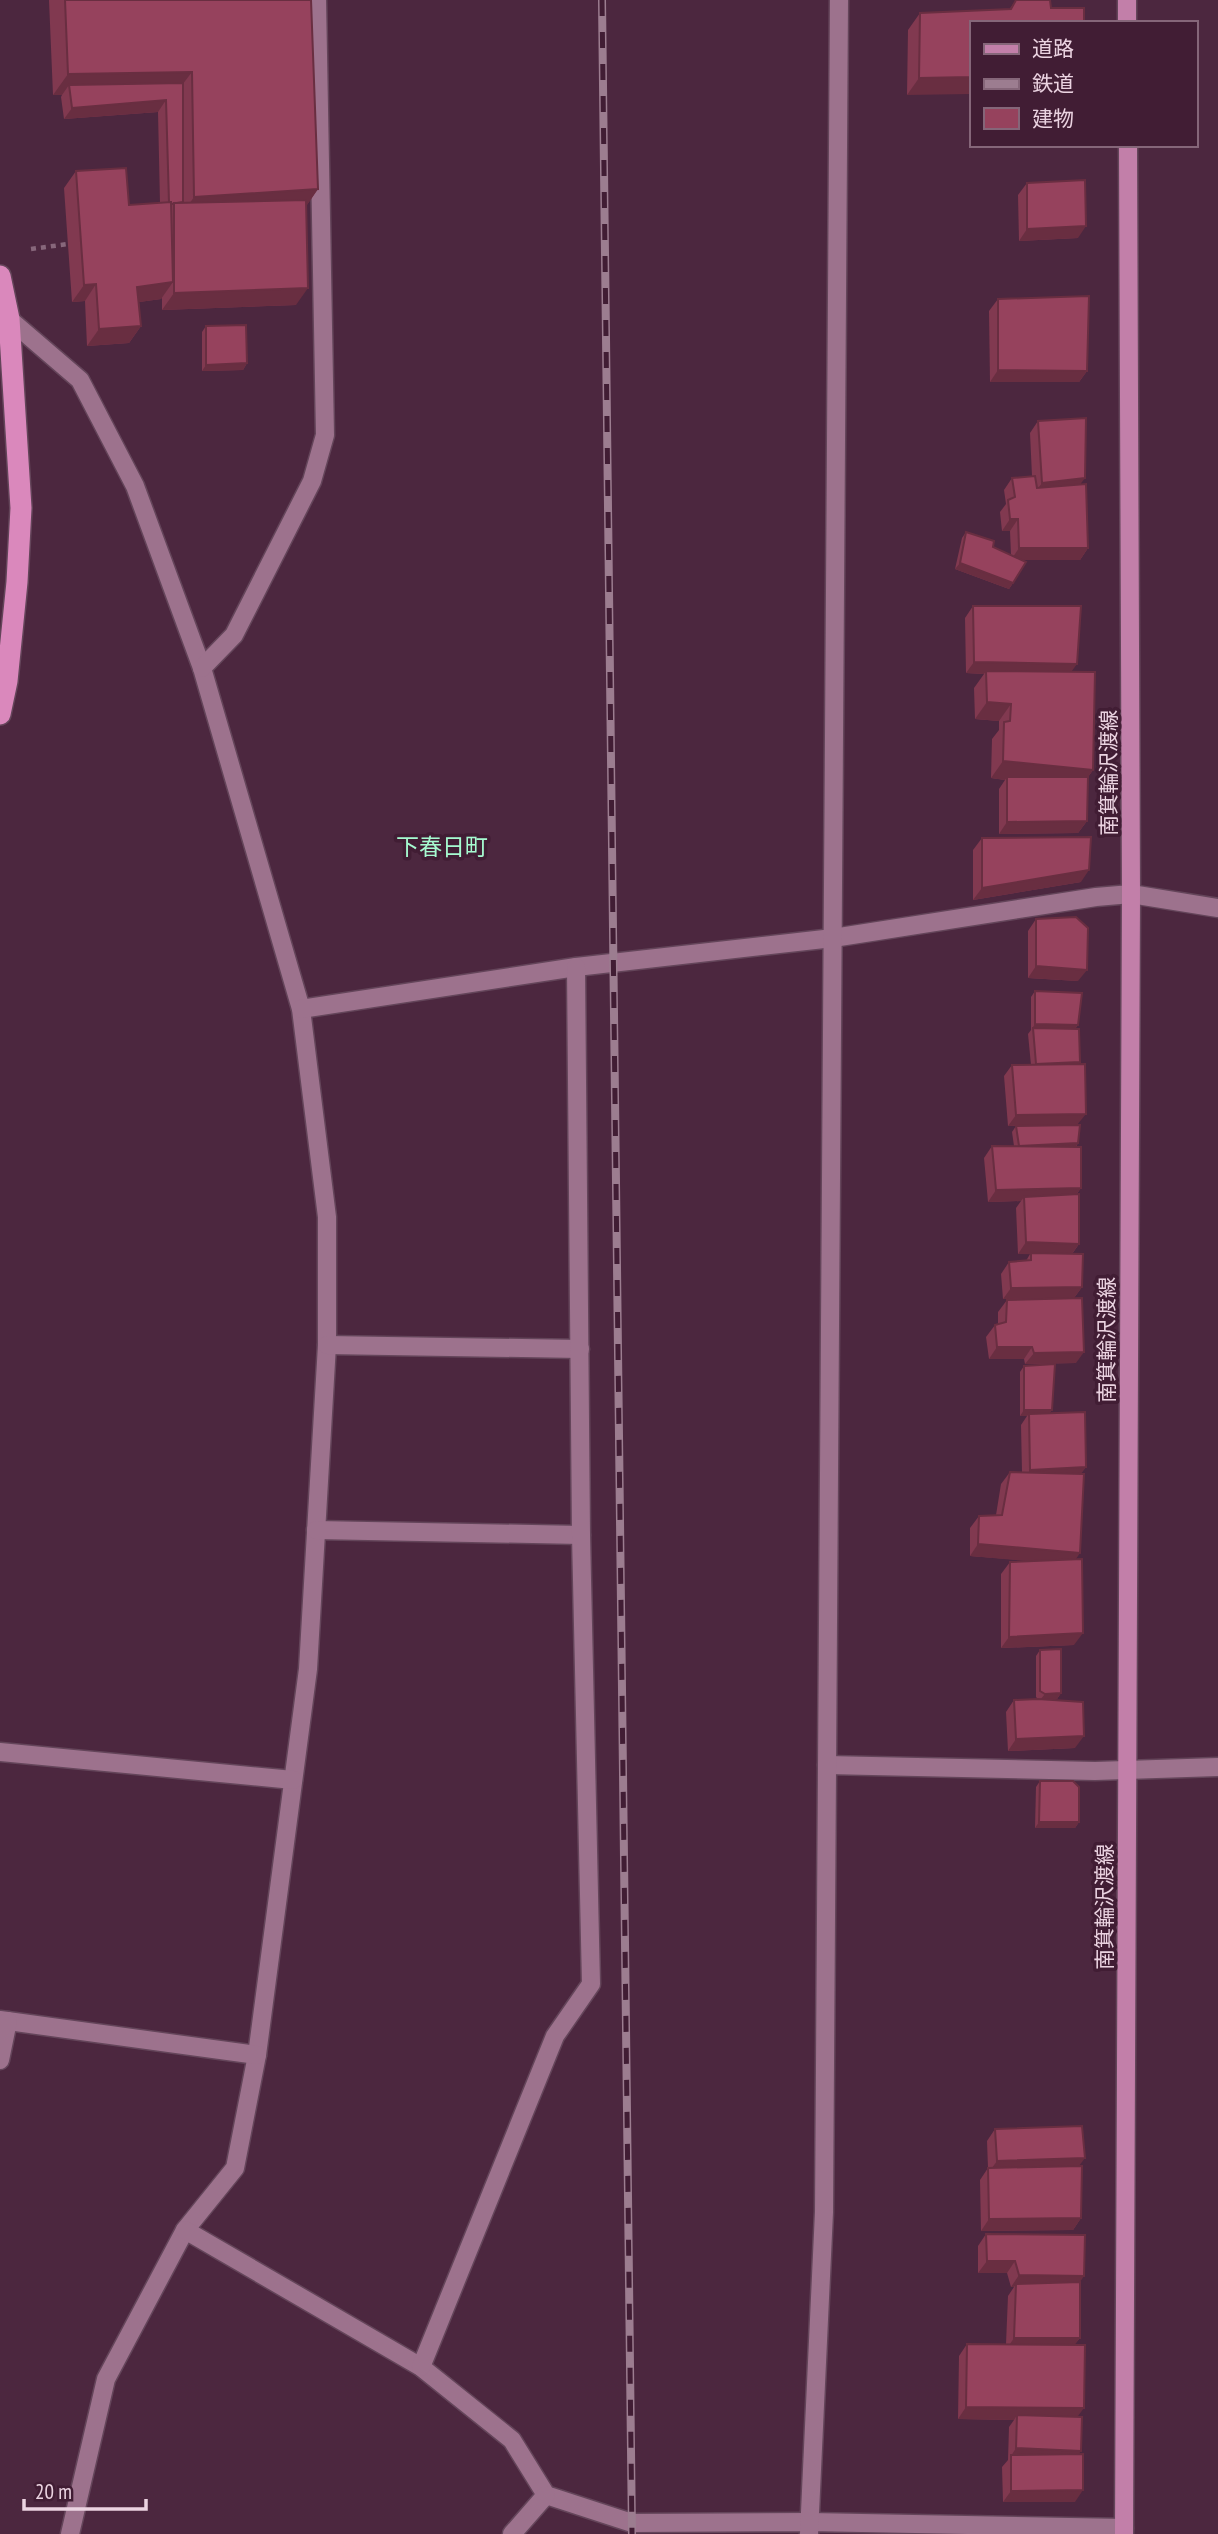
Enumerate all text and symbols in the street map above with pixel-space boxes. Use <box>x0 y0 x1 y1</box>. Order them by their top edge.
legend <box>970 21 1197 147</box>
text: 道路 <box>1032 35 1074 62</box>
text: 鉄道 <box>1032 70 1074 97</box>
text: 建物 <box>1032 105 1074 132</box>
street label: 南箕輪沢渡線 <box>1095 710 1122 836</box>
district label: 下春日町 <box>396 832 488 861</box>
street label: 南箕輪沢渡線 <box>1093 1277 1120 1403</box>
street label: 南箕輪沢渡線 <box>1091 1844 1118 1970</box>
scale bar <box>24 2468 147 2512</box>
text: 20 m <box>35 2478 72 2505</box>

